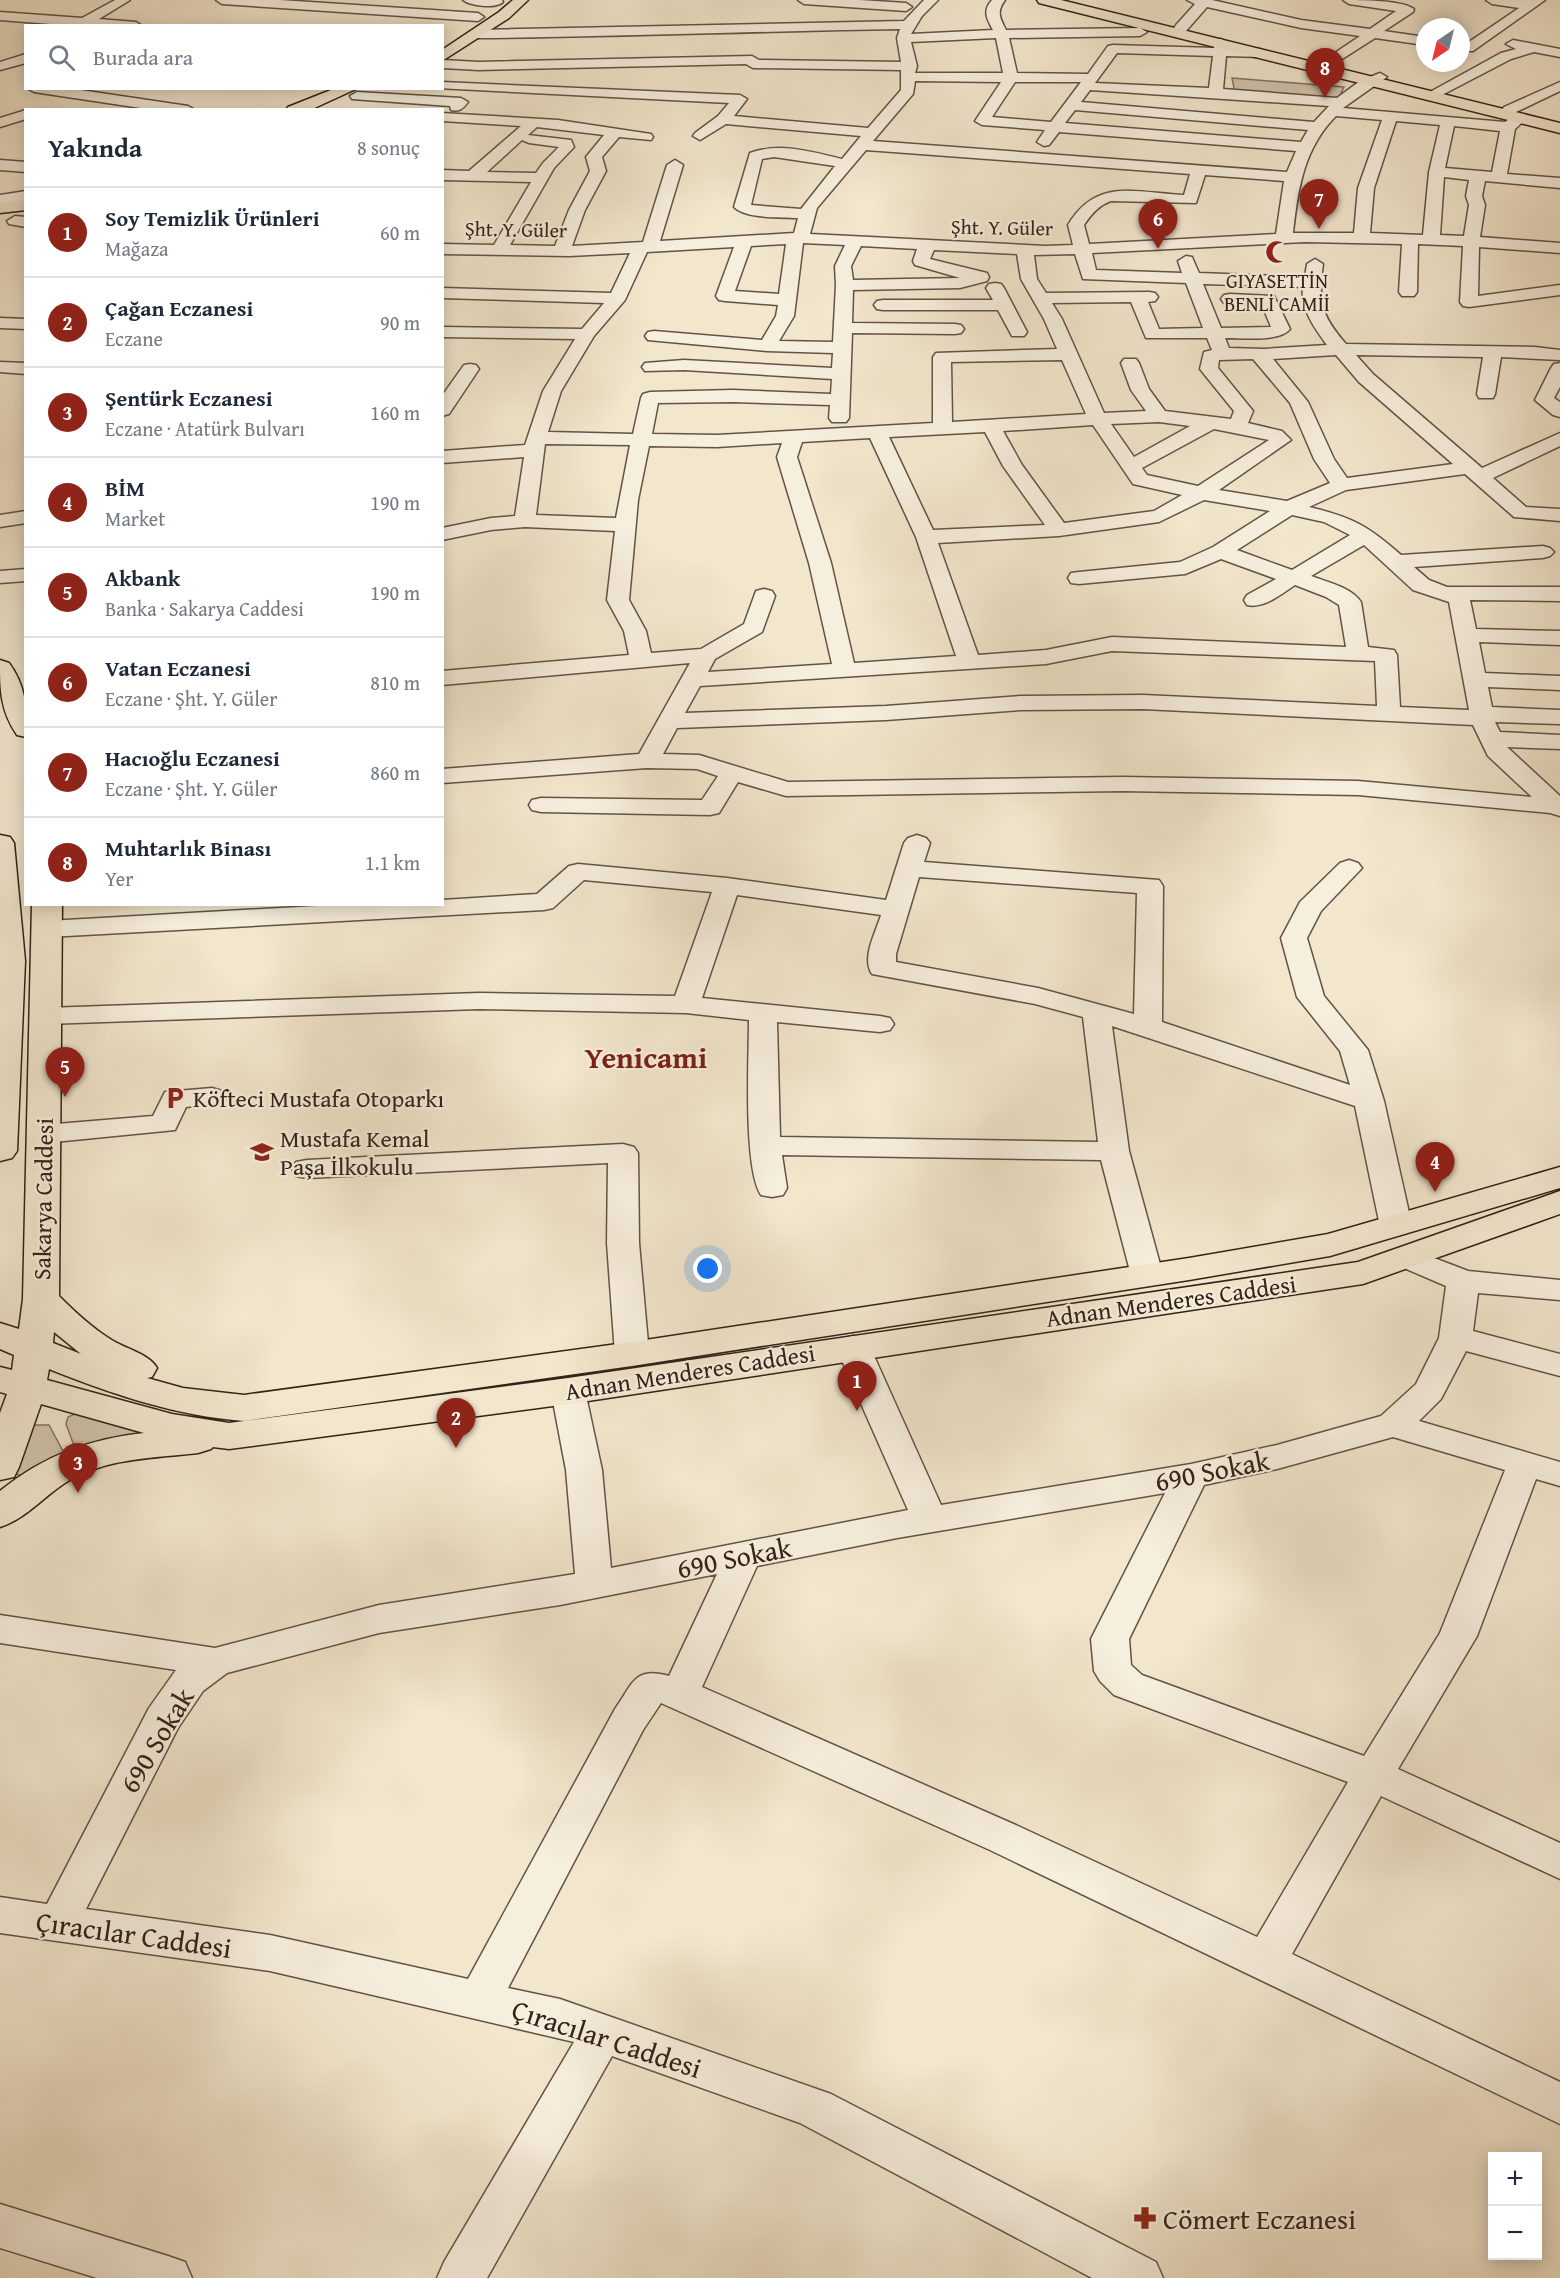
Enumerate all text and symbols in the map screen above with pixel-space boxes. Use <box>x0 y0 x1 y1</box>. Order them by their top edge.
north arrow <box>1416 18 1470 72</box>
search box <box>24 24 444 90</box>
icon: search <box>45 41 78 74</box>
text: Burada ara <box>93 41 193 73</box>
pin: 8 <box>1306 48 1344 98</box>
text: Yakında <box>48 128 142 167</box>
text: 8 sonuç <box>357 133 420 162</box>
pin: 7 <box>1300 180 1338 229</box>
pin: 6 <box>1138 200 1178 249</box>
text: Soy Temizlik Ürünleri <box>105 202 320 234</box>
street label: Şht. Y. Güler <box>951 212 1053 242</box>
street label: Şht. Y. Güler <box>465 214 567 244</box>
text: 1 <box>62 218 73 247</box>
text: 60 m <box>380 218 420 247</box>
text: Mağaza <box>105 234 168 263</box>
mosque icon: GIYASETTİN BENLİ CAMİİ <box>1264 239 1290 265</box>
place label: GIYASETTİN BENLİ CAMİİ <box>1224 266 1330 318</box>
text: Çağan Eczanesi <box>105 292 253 324</box>
text: 2 <box>62 308 73 337</box>
text: 90 m <box>380 308 420 337</box>
text: Eczane <box>105 324 163 353</box>
text: Şentürk Eczanesi <box>105 382 273 414</box>
text: 3 <box>62 398 73 427</box>
text: 160 m <box>370 398 420 427</box>
text: Eczane · Atatürk Bulvarı <box>105 414 305 443</box>
text: BİM <box>105 472 145 504</box>
text: 4 <box>62 488 73 517</box>
text: 190 m <box>370 488 420 517</box>
text: Market <box>105 504 165 533</box>
text: Akbank <box>105 562 180 594</box>
text: 5 <box>62 578 73 607</box>
text: 190 m <box>370 578 420 607</box>
text: Banka · Sakarya Caddesi <box>105 594 304 623</box>
text: Vatan Eczanesi <box>105 652 251 684</box>
text: 6 <box>62 668 73 697</box>
text: 810 m <box>370 668 420 697</box>
text: Eczane · Şht. Y. Güler <box>105 684 277 713</box>
text: Hacıoğlu Eczanesi <box>105 742 280 774</box>
text: 7 <box>62 758 73 787</box>
text: 860 m <box>370 758 420 787</box>
text: Eczane · Şht. Y. Güler <box>105 774 277 803</box>
text: Muhtarlık Binası <box>105 832 271 864</box>
text: 8 <box>62 848 73 877</box>
text: 1.1 km <box>365 848 420 877</box>
text: Yer <box>105 864 133 893</box>
district label: Yenicami <box>585 1035 707 1079</box>
pin: 5 <box>46 1048 84 1097</box>
place label: Köfteci Mustafa Otoparkı <box>193 1081 445 1116</box>
parking icon: Köfteci Mustafa Otoparkı <box>162 1085 188 1111</box>
street label: Sakarya Caddesi <box>24 1117 62 1280</box>
place label: Mustafa Kemal Paşa İlkokulu <box>280 1121 430 1184</box>
school or university icon: Mustafa Kemal Paşa İlkokulu <box>249 1139 275 1165</box>
pin: 4 <box>1416 1142 1454 1192</box>
your location <box>693 1254 722 1283</box>
street label: Adnan Menderes Caddesi <box>1044 1266 1299 1336</box>
street label: Adnan Menderes Caddesi <box>563 1335 818 1409</box>
pin: 1 <box>838 1362 876 1411</box>
pin: 2 <box>436 1398 476 1448</box>
street label: 690 Sokak <box>1151 1439 1274 1501</box>
pin: 3 <box>58 1444 98 1493</box>
street label: 690 Sokak <box>673 1526 796 1588</box>
street label: 690 Sokak <box>108 1679 204 1800</box>
street label: Çıracılar Caddesi <box>34 1900 235 1968</box>
street label: Çıracılar Caddesi <box>507 1988 707 2088</box>
map controls <box>1488 2152 1542 2260</box>
button: + <box>1488 2152 1542 2206</box>
place label: Cömert Eczanesi <box>1163 2198 1356 2239</box>
pharmacy icon: Cömert Eczanesi <box>1132 2205 1158 2231</box>
button: − <box>1488 2206 1542 2260</box>

